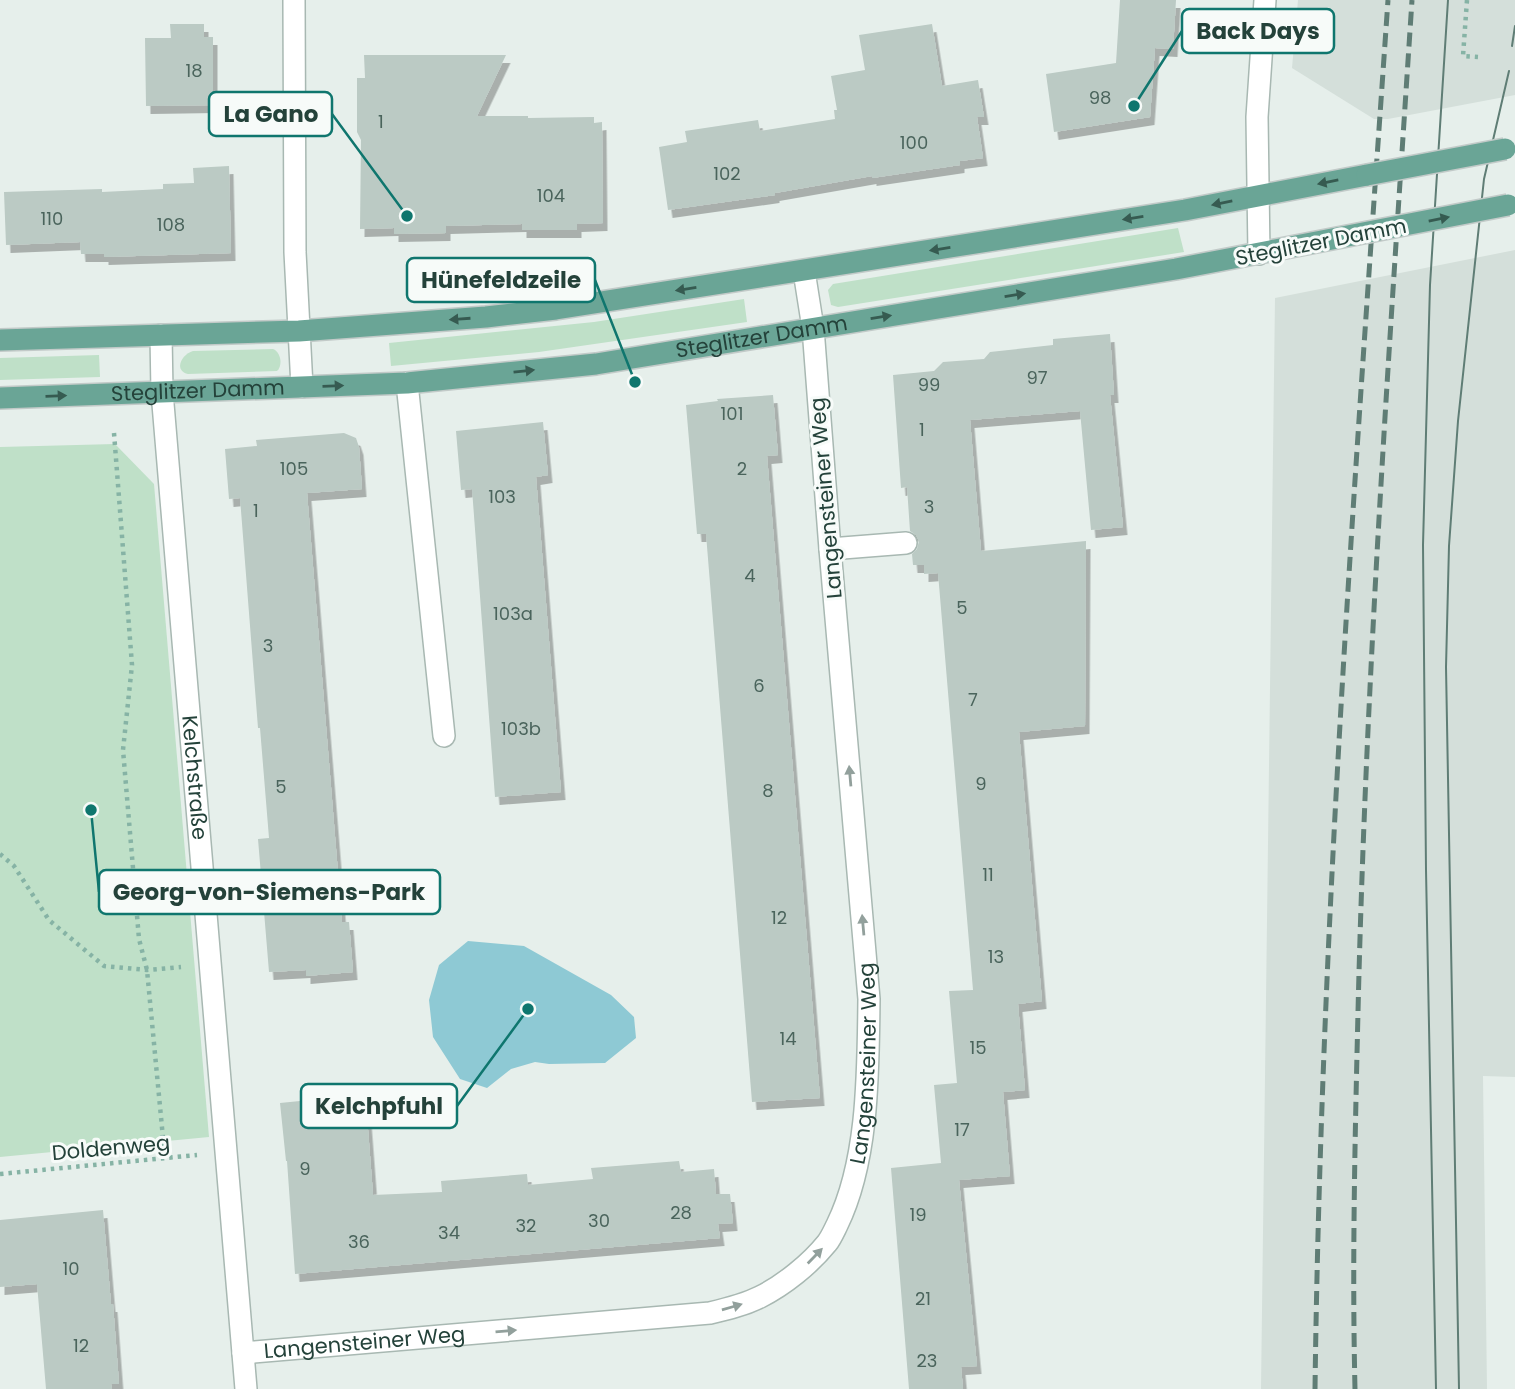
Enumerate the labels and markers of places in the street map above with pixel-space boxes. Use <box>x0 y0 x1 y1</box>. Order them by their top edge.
callout: Back Days <box>1182 9 1334 53</box>
callout: La Gano <box>209 92 332 136</box>
callout: Hünefeldzeile <box>407 258 595 302</box>
callout: Georg-von-Siemens-Park <box>99 870 440 914</box>
callout: Kelchpfuhl <box>301 1084 457 1128</box>

